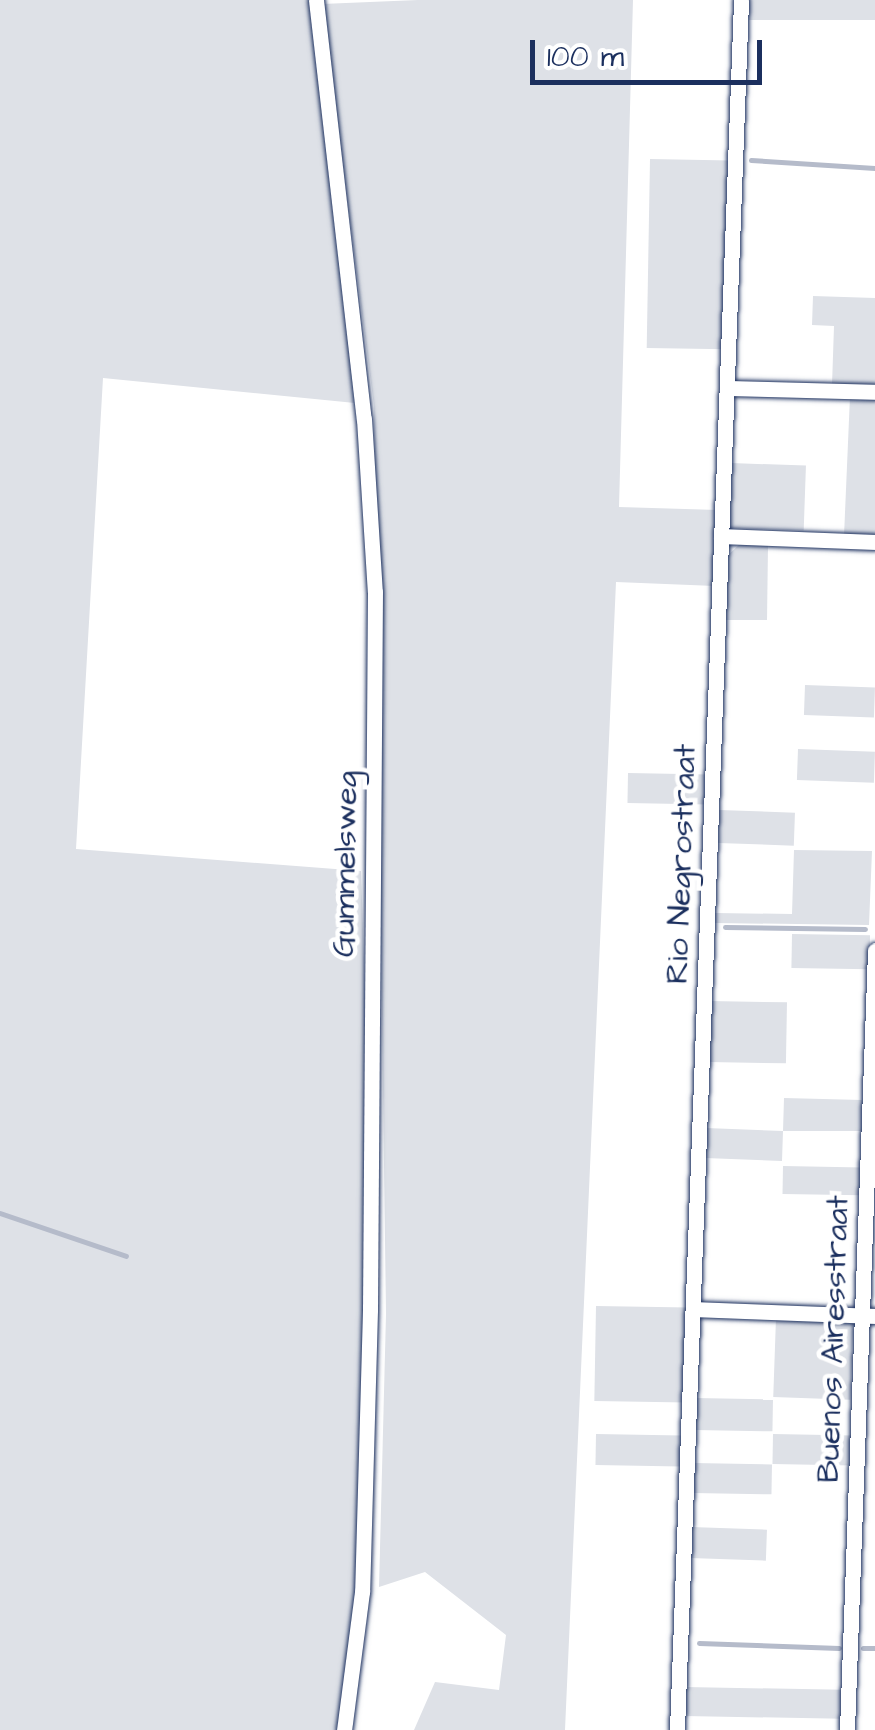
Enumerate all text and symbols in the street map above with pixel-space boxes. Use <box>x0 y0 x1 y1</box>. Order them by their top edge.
scale bar <box>535 20 768 82</box>
text: 100 m <box>547 36 624 78</box>
street label: Rio Negrostraat <box>659 743 705 985</box>
street label: Gummelsweg <box>325 771 367 957</box>
street label: Buenos Airesstraat <box>810 1195 858 1483</box>

